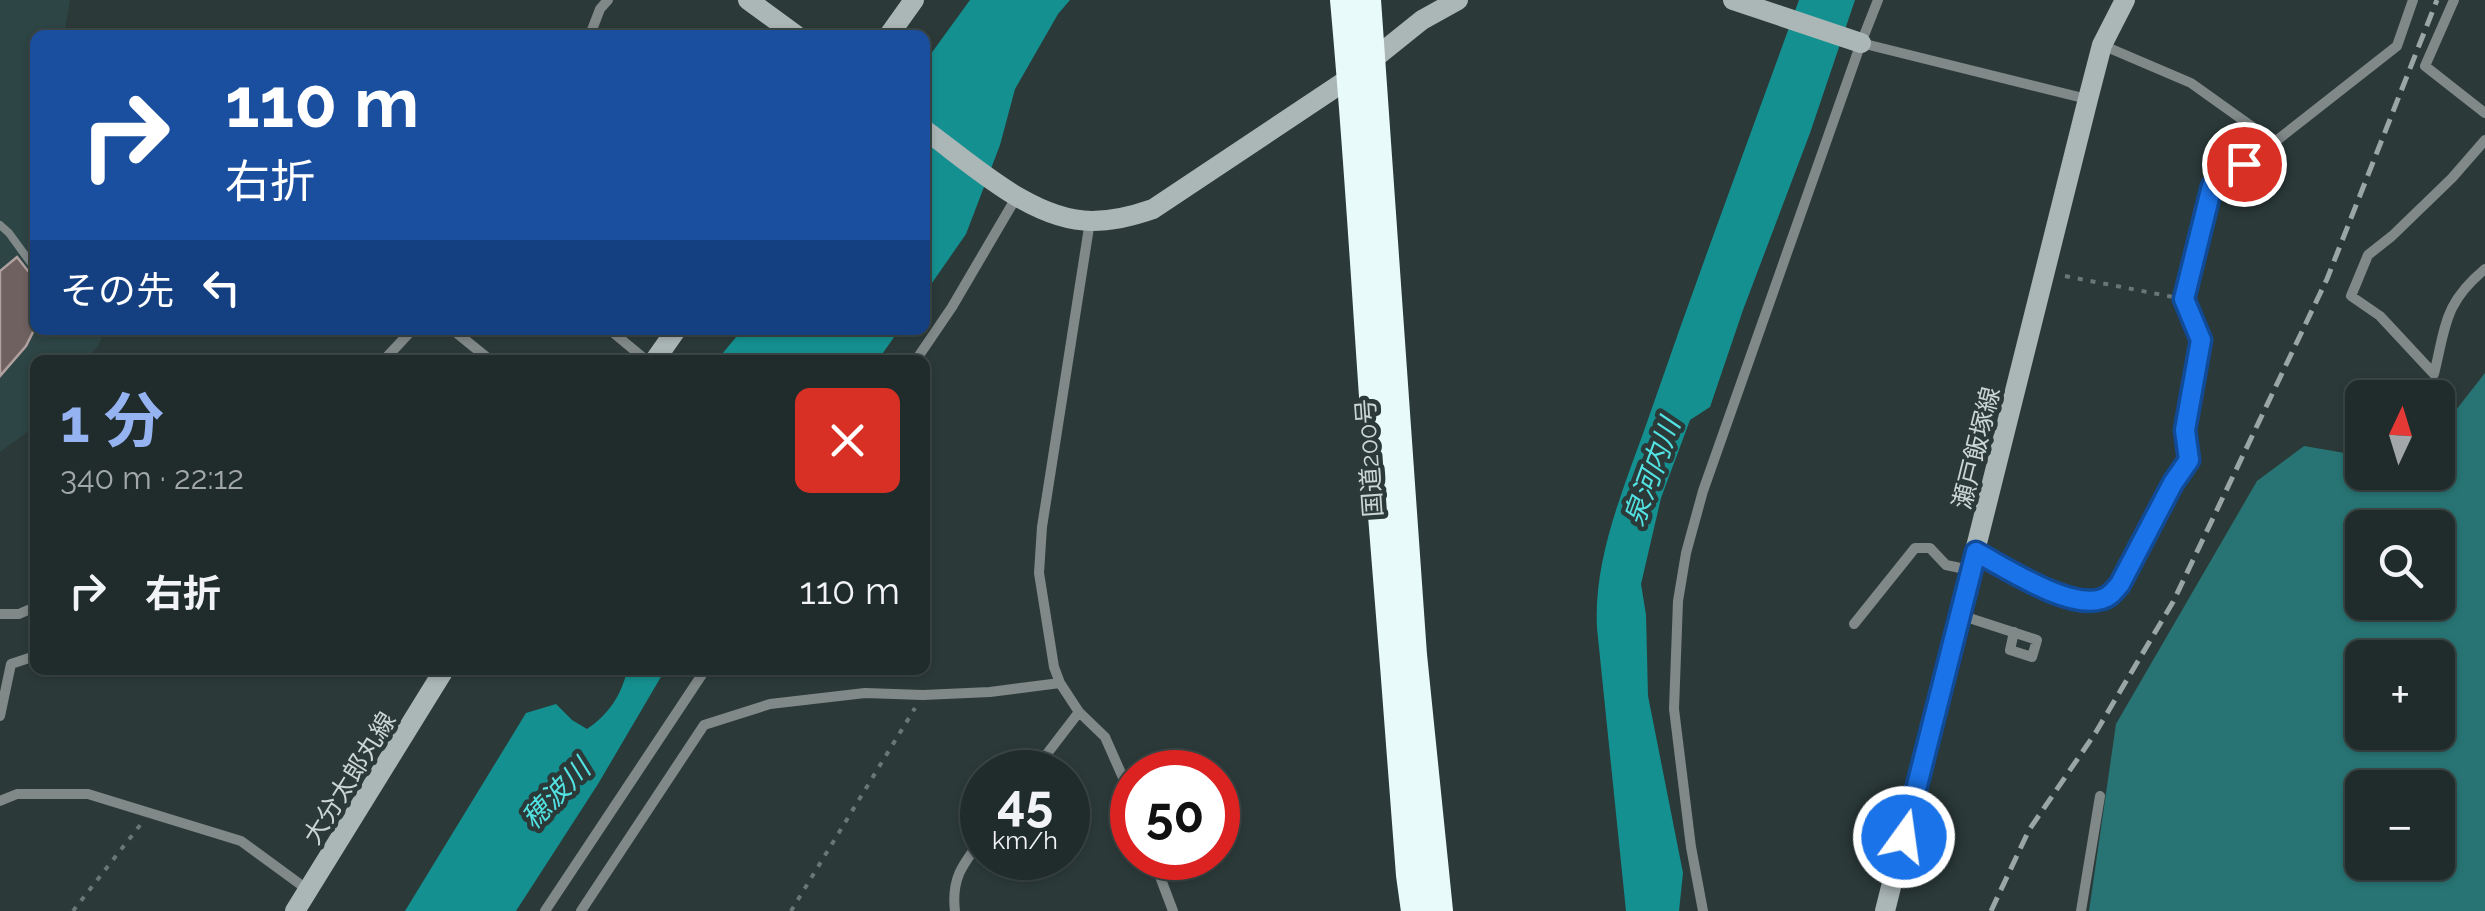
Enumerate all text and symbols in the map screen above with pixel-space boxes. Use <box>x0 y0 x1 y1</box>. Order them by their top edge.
text: 110 m <box>225 61 419 143</box>
icon: right <box>60 70 190 200</box>
pin <box>2202 122 2287 207</box>
icon: arrive <box>2217 137 2272 192</box>
text: 右折 <box>225 155 315 208</box>
icon: left <box>194 260 249 315</box>
text: その先 <box>60 268 174 313</box>
north arrow <box>2345 380 2455 490</box>
map controls <box>2345 380 2455 880</box>
street label: 瀬戸飯塚線 <box>1946 384 2006 512</box>
text: 1 分 <box>60 386 164 456</box>
button: close <box>795 388 900 493</box>
street label: 国道200号 <box>1350 398 1388 518</box>
water label: 泉河内川 <box>1617 411 1688 530</box>
text: 340 m · 22:12 <box>60 459 244 496</box>
button: search <box>2345 510 2455 620</box>
icon: right <box>60 563 115 618</box>
text: 110 m <box>800 568 900 613</box>
text: 右折 <box>145 571 221 616</box>
button: + <box>2345 640 2455 750</box>
street label: 大分太郎丸線 <box>297 706 401 850</box>
water label: 穂波川 <box>515 750 599 836</box>
speed limit sign: 50 <box>1110 750 1240 880</box>
button: − <box>2345 770 2455 880</box>
text: 45 <box>997 773 1053 832</box>
position arrow <box>1852 785 1956 889</box>
text: km/h <box>992 825 1058 855</box>

